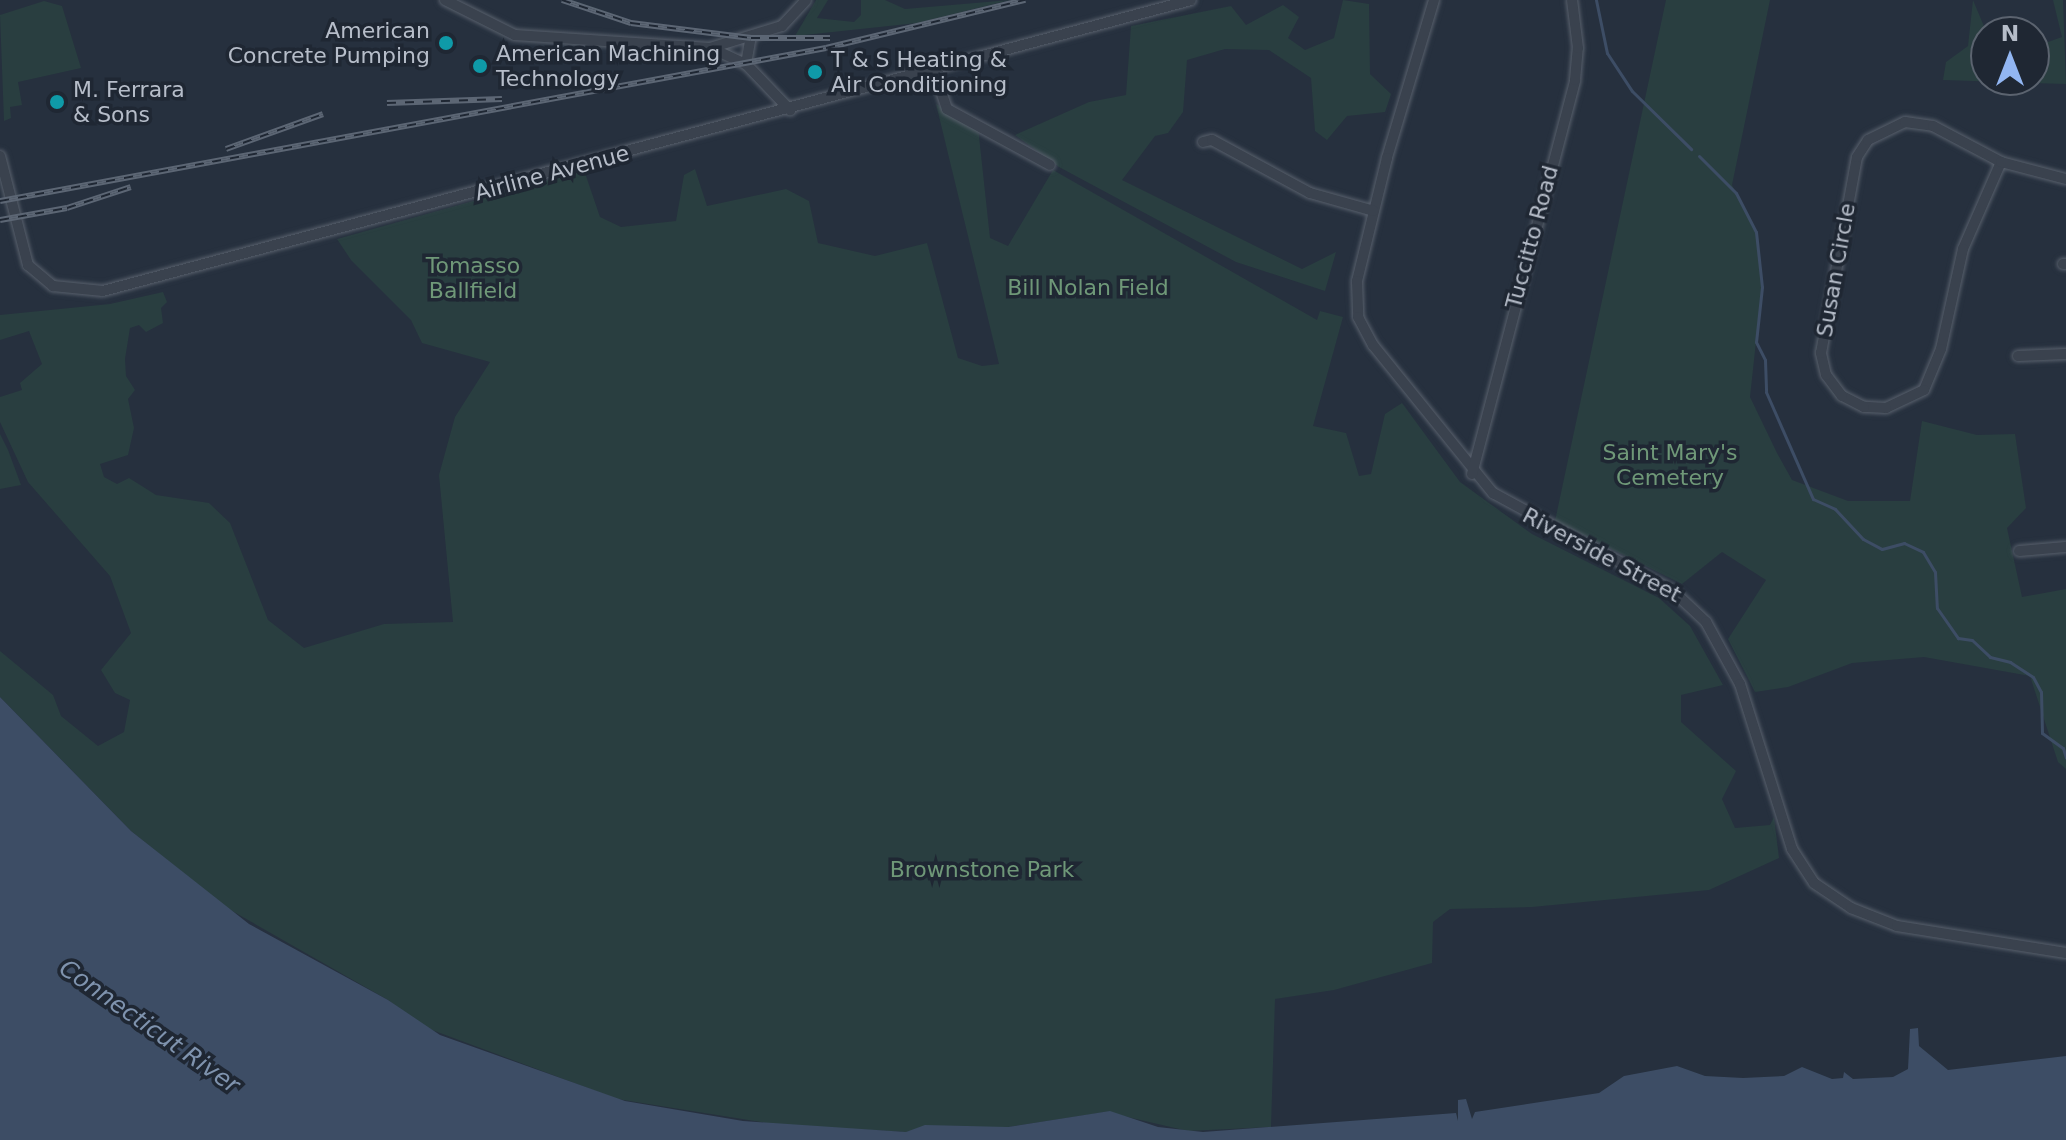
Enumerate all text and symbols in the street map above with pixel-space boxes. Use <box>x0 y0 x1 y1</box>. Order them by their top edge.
north arrow <box>1970 16 2050 96</box>
place label: American Concrete Pumping <box>228 17 430 68</box>
text: N <box>2001 21 2019 46</box>
marker: American Concrete Pumping <box>437 34 455 52</box>
place label: American Machining Technology <box>496 40 720 92</box>
place label: T & S Heating & Air Conditioning <box>831 46 1007 98</box>
marker: American Machining Technology <box>471 57 489 75</box>
marker: T & S Heating & Air Conditioning <box>806 63 824 81</box>
place label: M. Ferrara & Sons <box>73 76 185 128</box>
marker: M. Ferrara & Sons <box>48 93 66 111</box>
street label: Airline Avenue <box>472 140 632 206</box>
street label: Tuccitto Road <box>1500 162 1564 312</box>
street label: Susan Circle <box>1811 201 1861 339</box>
park label: Tomasso Ballfield <box>426 252 520 304</box>
park label: Bill Nolan Field <box>1007 275 1169 301</box>
park label: Saint Mary's Cemetery <box>1602 439 1738 490</box>
street label: Riverside Street <box>1518 502 1686 608</box>
park label: Brownstone Park <box>890 857 1074 883</box>
water label: Connecticut River <box>53 954 245 1100</box>

